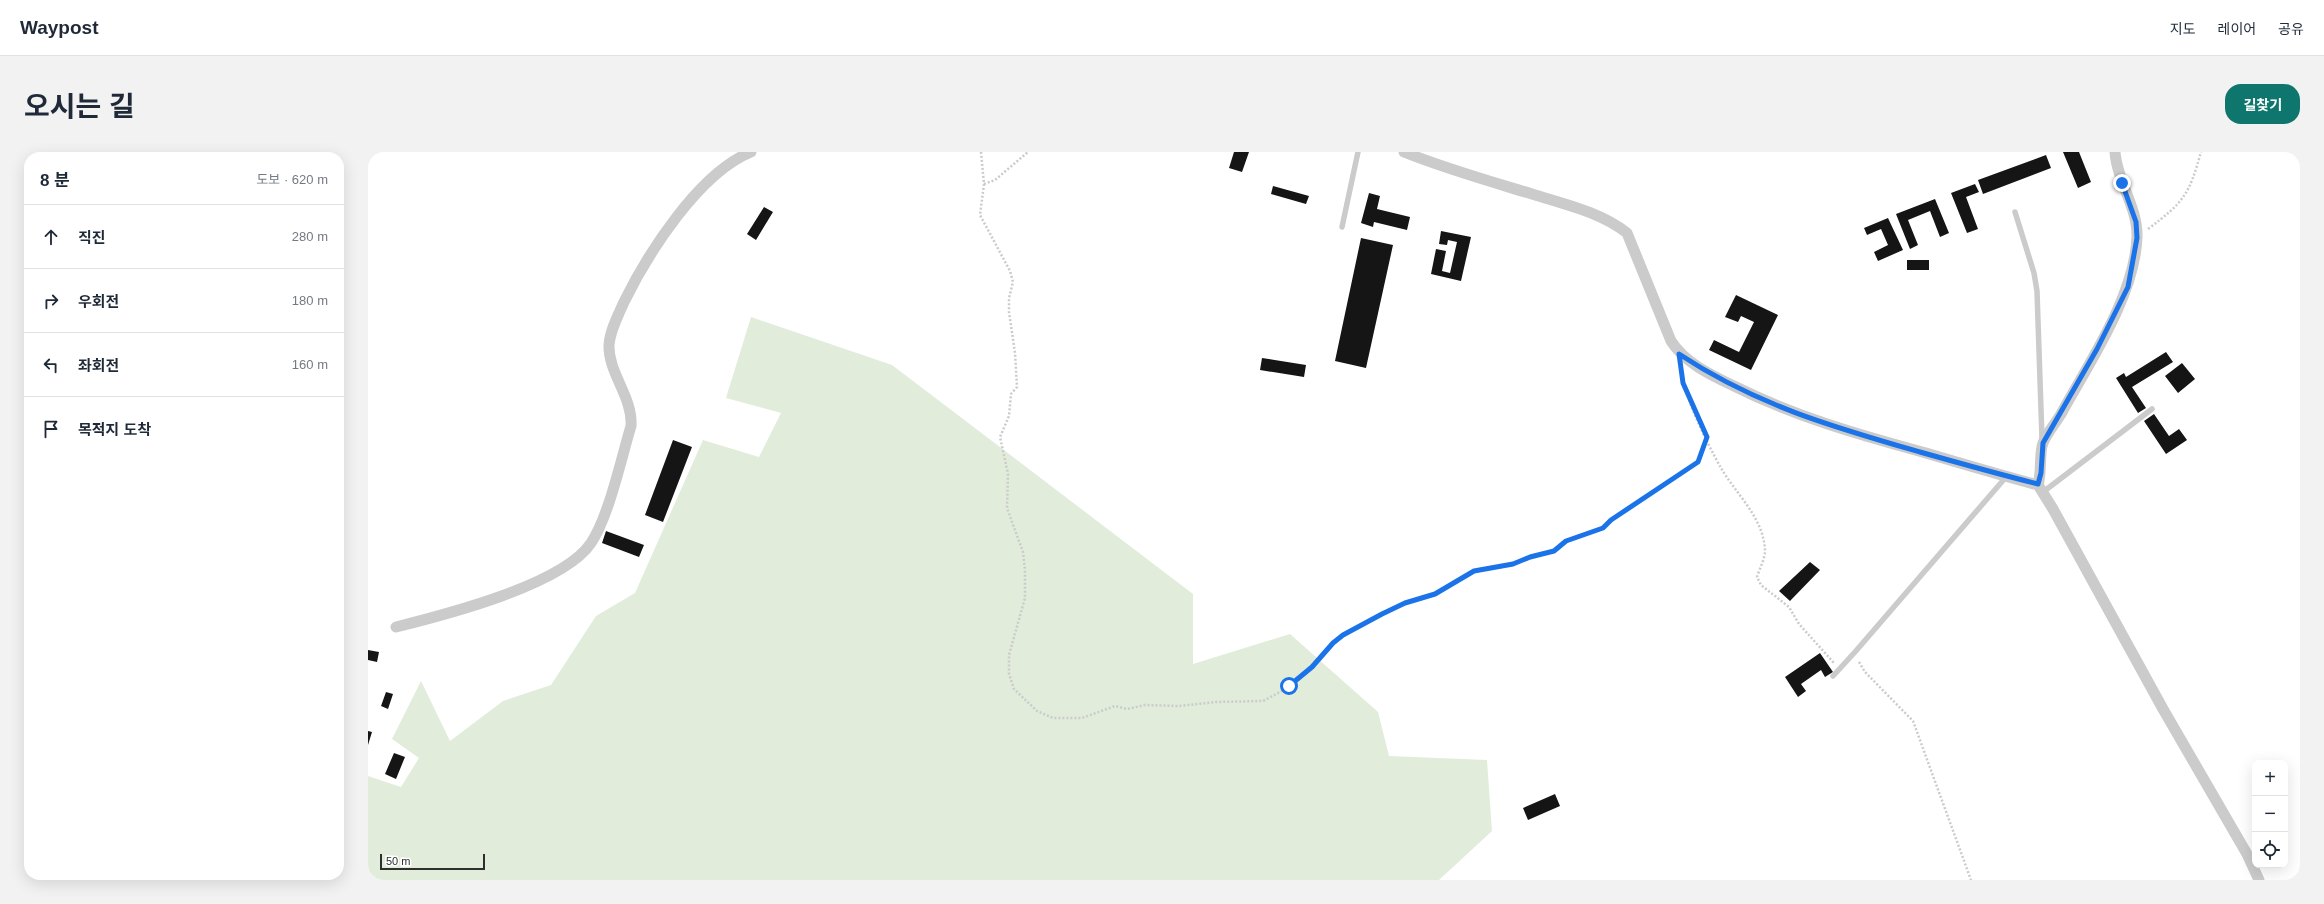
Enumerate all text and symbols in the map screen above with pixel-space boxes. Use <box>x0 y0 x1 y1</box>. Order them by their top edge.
text: Waypost <box>20 17 98 38</box>
text: 지도 <box>2170 21 2196 37</box>
text: 레이어 <box>2218 21 2256 37</box>
text: 공유 <box>2278 21 2304 37</box>
button: 길찾기 <box>2225 84 2300 124</box>
text: 오시는 길 <box>24 91 135 122</box>
text: 8 분 <box>40 171 70 190</box>
text: 도보 · 620 m <box>256 172 328 187</box>
route end <box>2113 174 2131 192</box>
icon: ahead <box>40 226 62 248</box>
text: 직진 <box>78 229 106 246</box>
text: 280 m <box>292 229 328 244</box>
icon: right <box>40 290 62 312</box>
text: 우회전 <box>78 293 119 310</box>
text: 180 m <box>292 293 328 308</box>
icon: left <box>40 354 62 376</box>
text: 좌회전 <box>78 357 119 374</box>
text: 160 m <box>292 357 328 372</box>
icon: arrive <box>40 418 62 440</box>
text: 목적지 도착 <box>78 421 151 438</box>
route start <box>1280 677 1298 695</box>
map controls <box>2252 760 2288 868</box>
button: + <box>2252 760 2288 796</box>
button: − <box>2252 796 2288 832</box>
button: locate <box>2252 832 2288 868</box>
scale bar <box>380 852 485 871</box>
text: 50 m <box>386 855 410 867</box>

